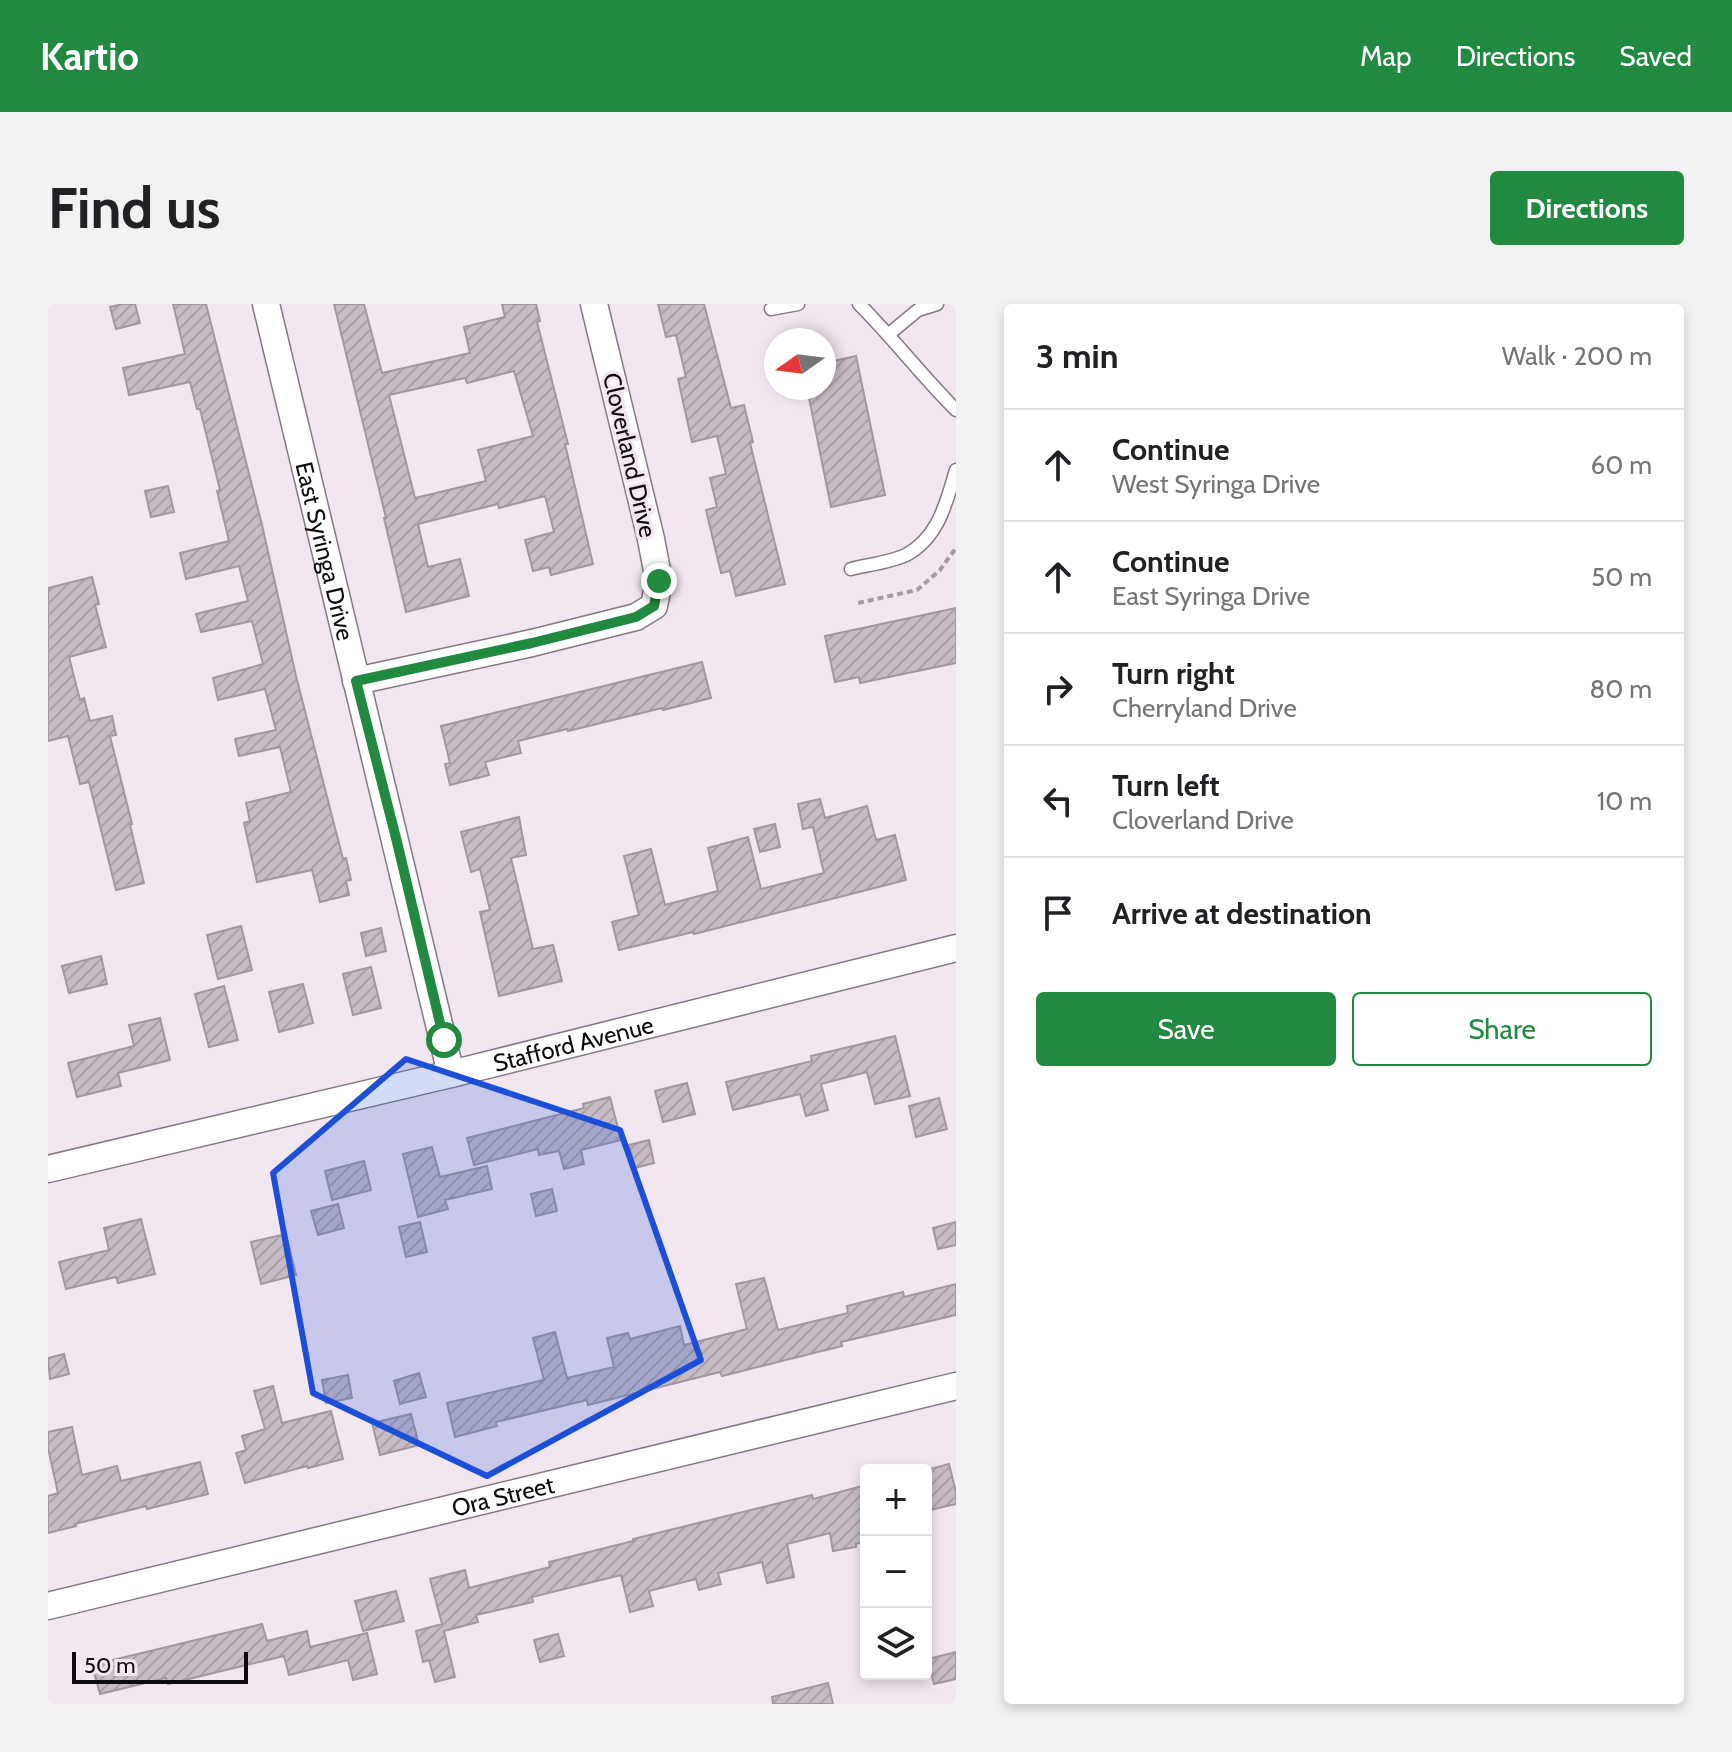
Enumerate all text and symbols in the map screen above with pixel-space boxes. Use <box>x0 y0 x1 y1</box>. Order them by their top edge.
text: Kartio <box>40 33 139 80</box>
text: Map <box>1360 39 1412 73</box>
text: Directions <box>1456 39 1575 73</box>
text: Saved <box>1619 39 1692 73</box>
button: Directions <box>1490 171 1684 245</box>
text: Find us <box>48 174 221 242</box>
north arrow <box>764 328 836 400</box>
text: 3 min <box>1036 335 1118 377</box>
text: Walk · 200 m <box>1502 340 1652 372</box>
street label: Cloverland Drive <box>597 370 663 540</box>
text: Continue <box>1112 431 1229 468</box>
icon: ahead <box>1036 443 1080 487</box>
text: 60 m <box>1590 449 1652 481</box>
street label: East Syringa Drive <box>290 459 361 643</box>
text: West Syringa Drive <box>1112 468 1320 500</box>
text: Continue <box>1112 543 1229 580</box>
icon: ahead <box>1036 555 1080 599</box>
text: 50 m <box>1591 561 1652 593</box>
route end <box>641 563 677 599</box>
text: East Syringa Drive <box>1112 580 1310 612</box>
text: Turn right <box>1112 655 1235 692</box>
icon: right <box>1036 667 1080 711</box>
text: 80 m <box>1589 673 1652 705</box>
text: Cherryland Drive <box>1112 692 1297 724</box>
text: Turn left <box>1112 767 1220 804</box>
icon: left <box>1036 779 1080 823</box>
text: 10 m <box>1597 785 1652 817</box>
text: Cloverland Drive <box>1112 804 1294 836</box>
icon: arrive <box>1036 891 1080 935</box>
text: Arrive at destination <box>1112 895 1372 932</box>
button: Save <box>1036 992 1336 1066</box>
button: Share <box>1352 992 1652 1066</box>
street label: Stafford Avenue <box>490 1010 656 1077</box>
route start <box>426 1022 462 1058</box>
map controls <box>860 1464 932 1680</box>
button: + <box>860 1464 932 1536</box>
street label: Ora Street <box>449 1469 557 1522</box>
button: − <box>860 1536 932 1608</box>
button: layers <box>860 1608 932 1680</box>
scale bar <box>72 1648 248 1684</box>
text: 50 m <box>84 1652 136 1679</box>

